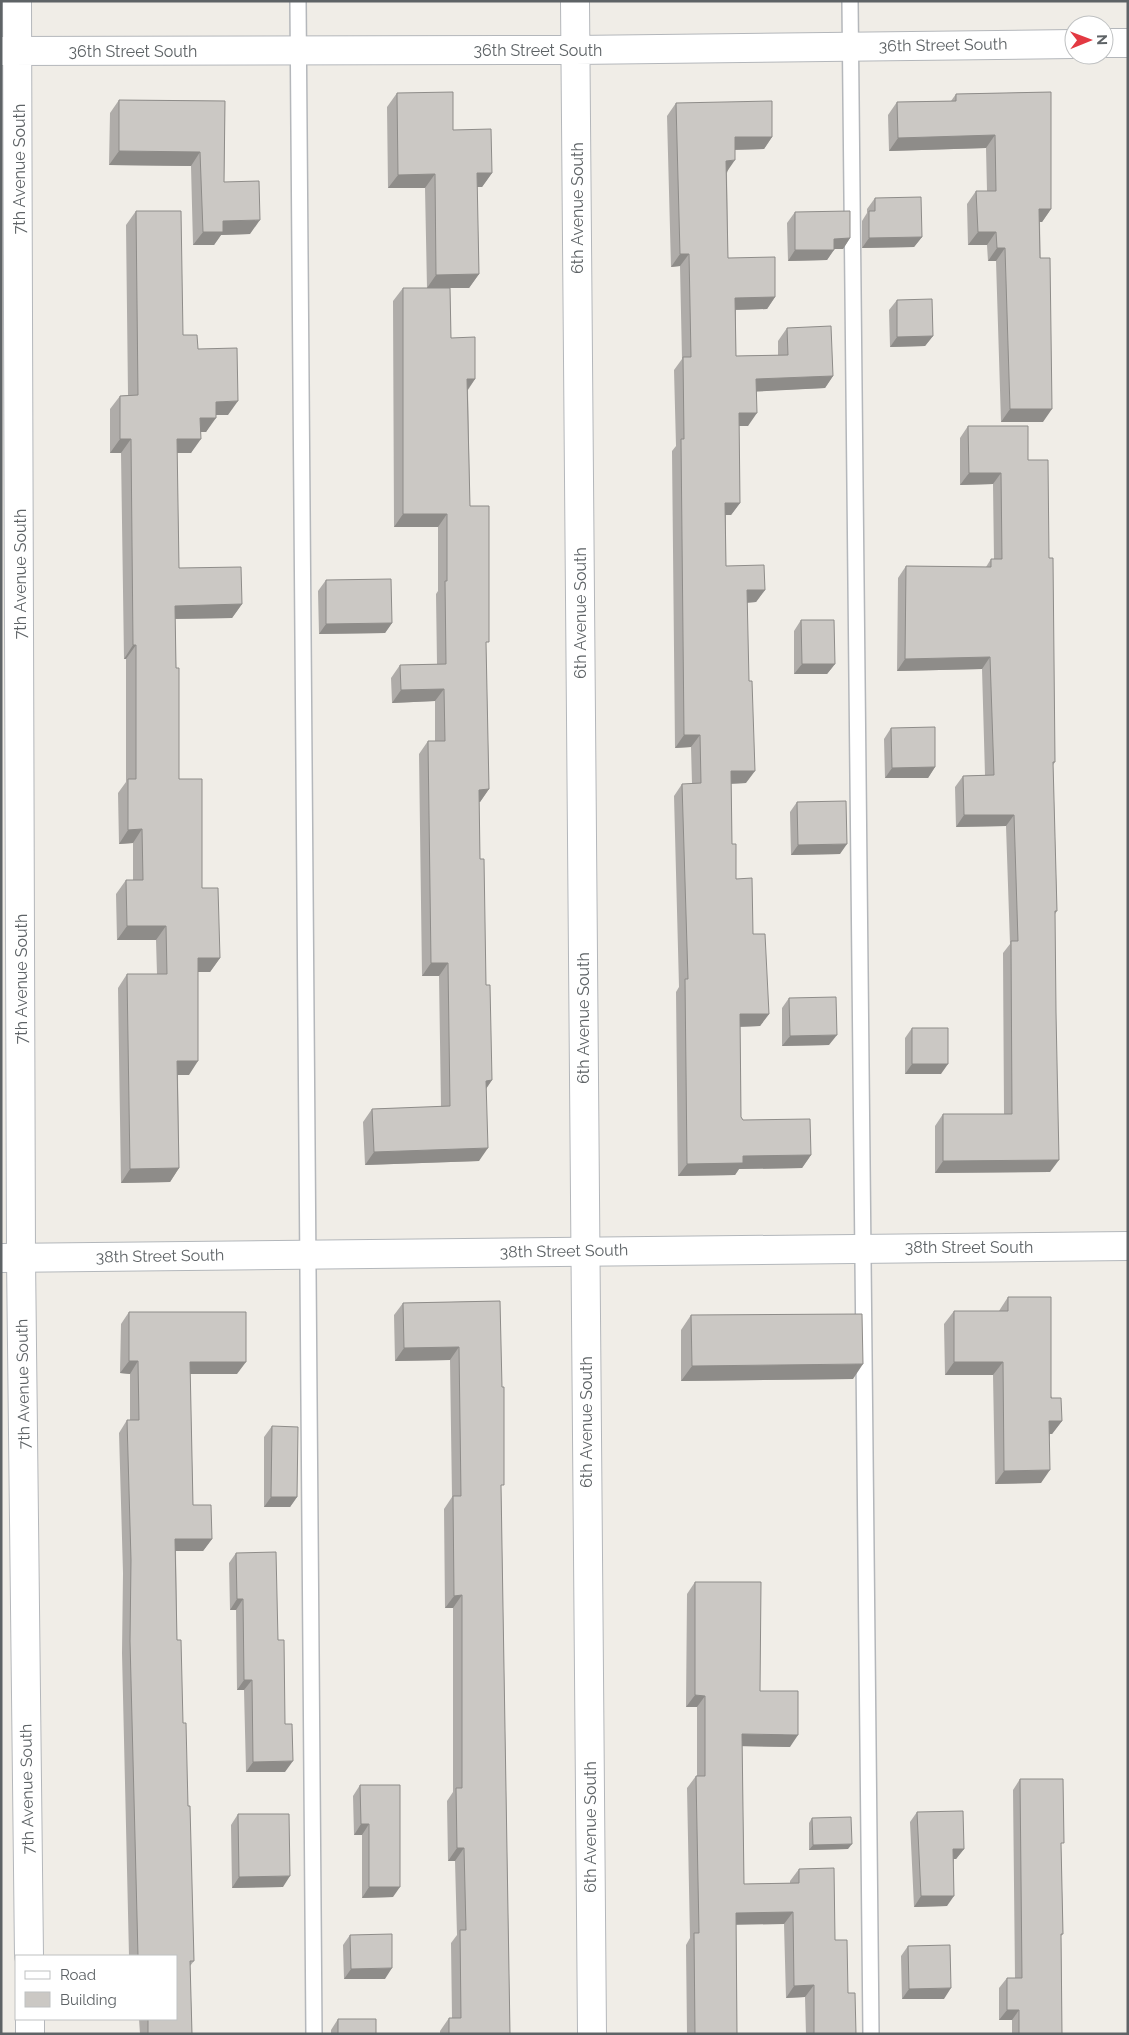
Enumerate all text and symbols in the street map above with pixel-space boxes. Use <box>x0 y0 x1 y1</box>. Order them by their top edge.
north arrow <box>1064 15 1114 65</box>
street label: 36th Street South <box>878 34 1008 56</box>
text: N <box>1094 34 1110 45</box>
street label: 36th Street South <box>474 41 602 60</box>
street label: 36th Street South <box>69 42 197 61</box>
street label: 7th Avenue South <box>10 104 29 234</box>
street label: 6th Avenue South <box>568 142 587 274</box>
street label: 7th Avenue South <box>11 509 30 639</box>
street label: 6th Avenue South <box>571 547 590 679</box>
street label: 7th Avenue South <box>12 914 31 1044</box>
street label: 6th Avenue South <box>574 952 593 1084</box>
street label: 38th Street South <box>905 1238 1033 1257</box>
street label: 38th Street South <box>500 1240 628 1262</box>
street label: 38th Street South <box>96 1245 224 1267</box>
street label: 7th Avenue South <box>12 1319 34 1449</box>
street label: 6th Avenue South <box>577 1356 596 1488</box>
street label: 7th Avenue South <box>16 1724 38 1854</box>
street label: 6th Avenue South <box>581 1761 600 1893</box>
legend <box>15 1955 178 2020</box>
text: Road <box>60 1966 96 1984</box>
text: Building <box>60 1991 117 2009</box>

